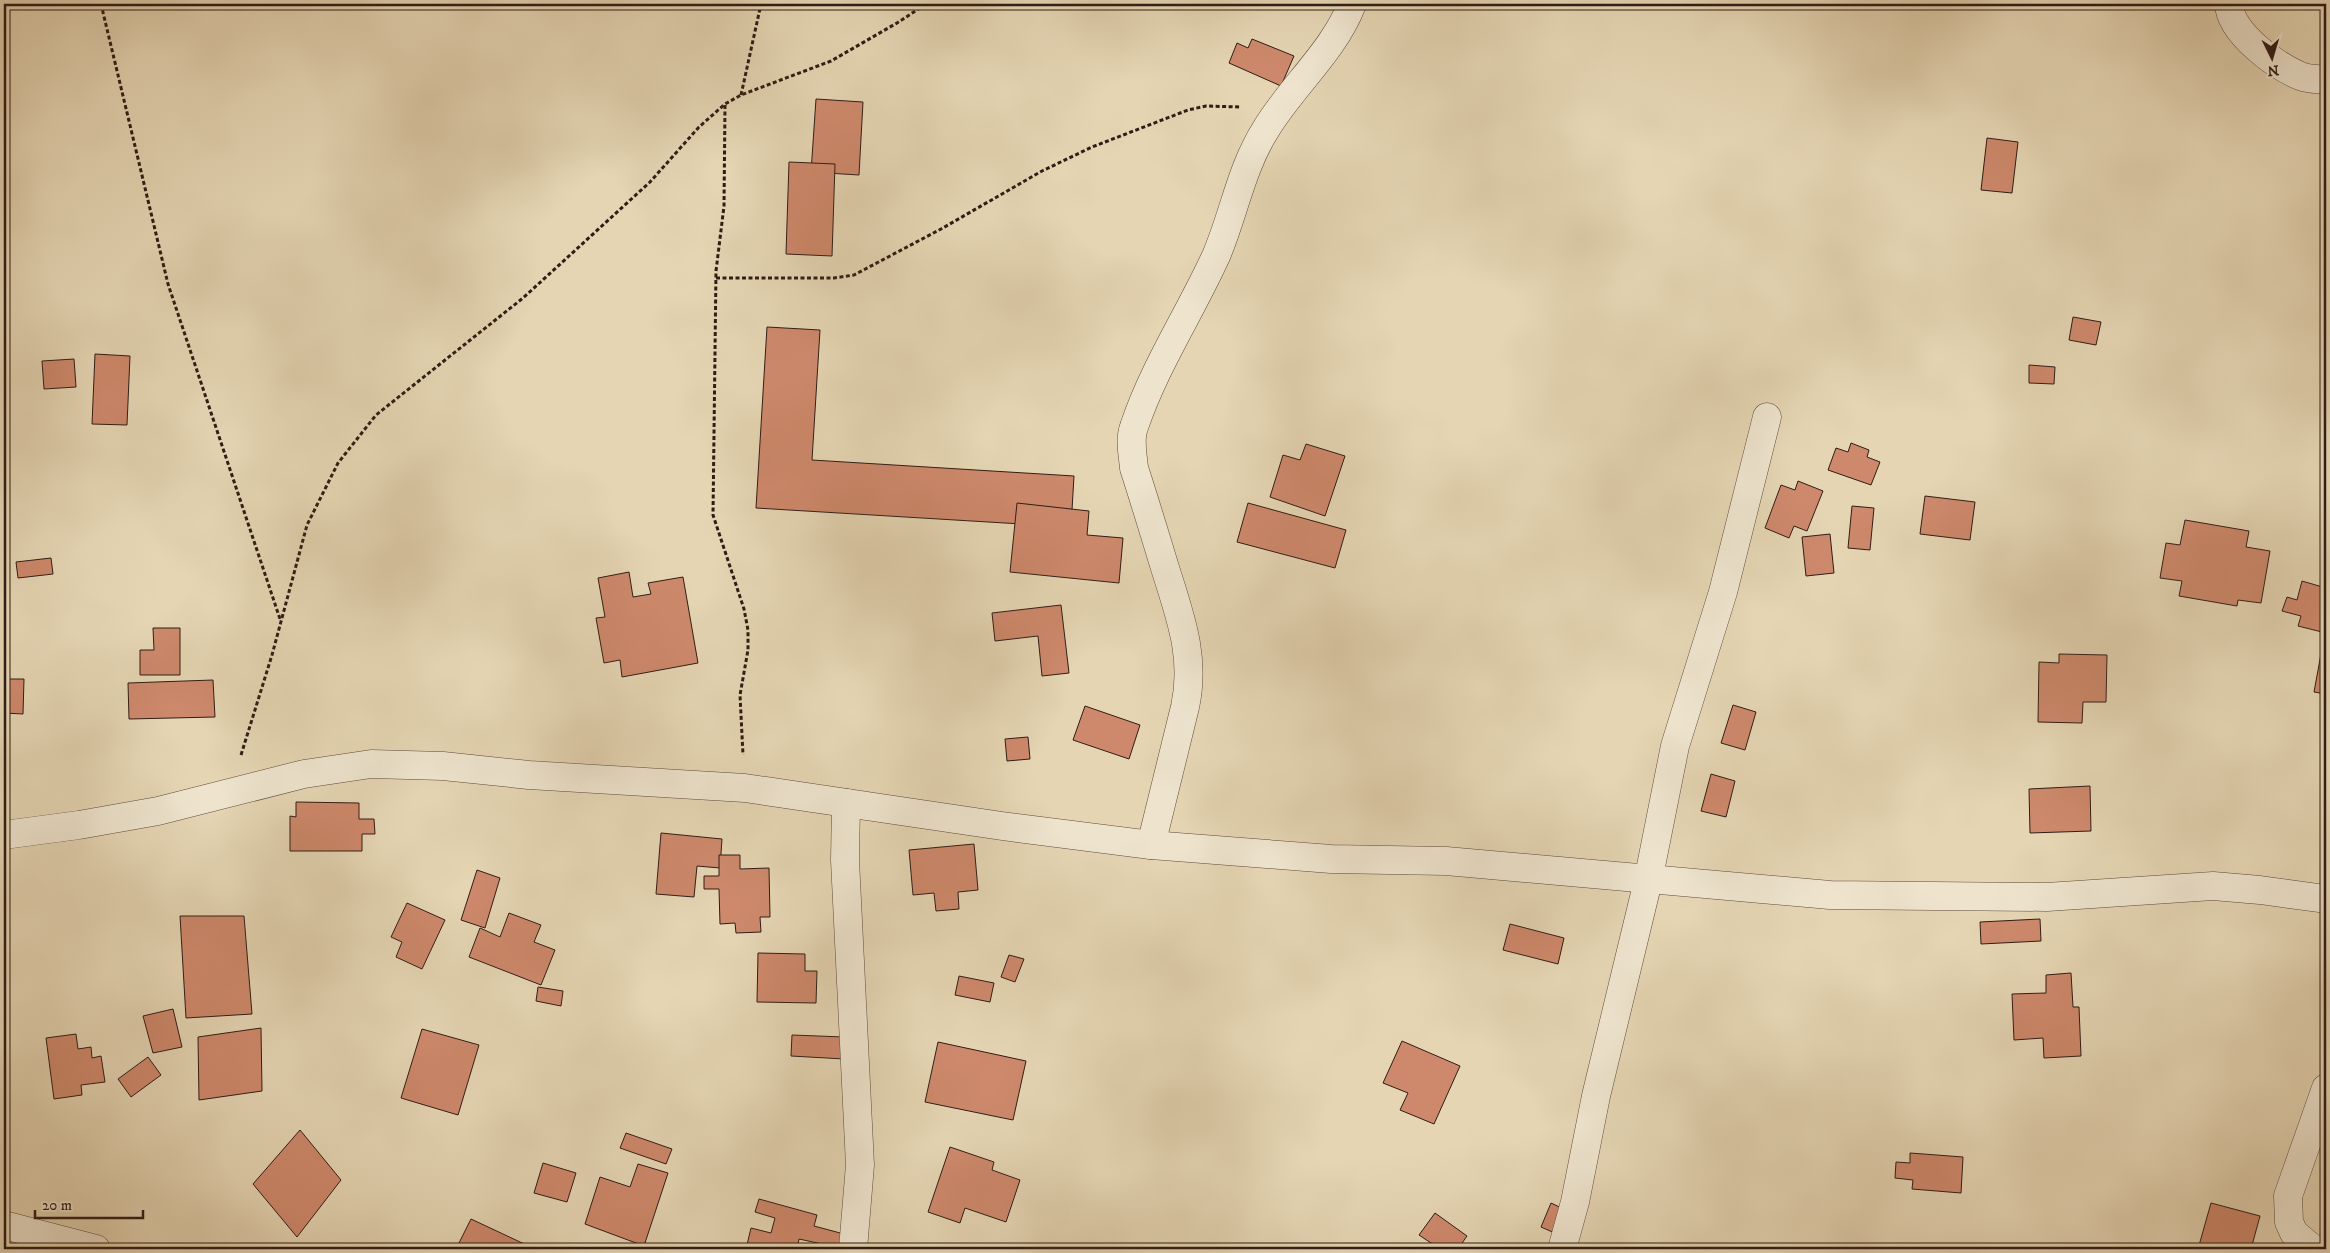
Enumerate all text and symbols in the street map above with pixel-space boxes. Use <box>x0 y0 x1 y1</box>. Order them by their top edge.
north arrow <box>2248 32 2298 82</box>
text: N <box>2266 60 2280 79</box>
scale bar <box>35 1188 142 1220</box>
text: 20 m <box>42 1196 72 1215</box>

